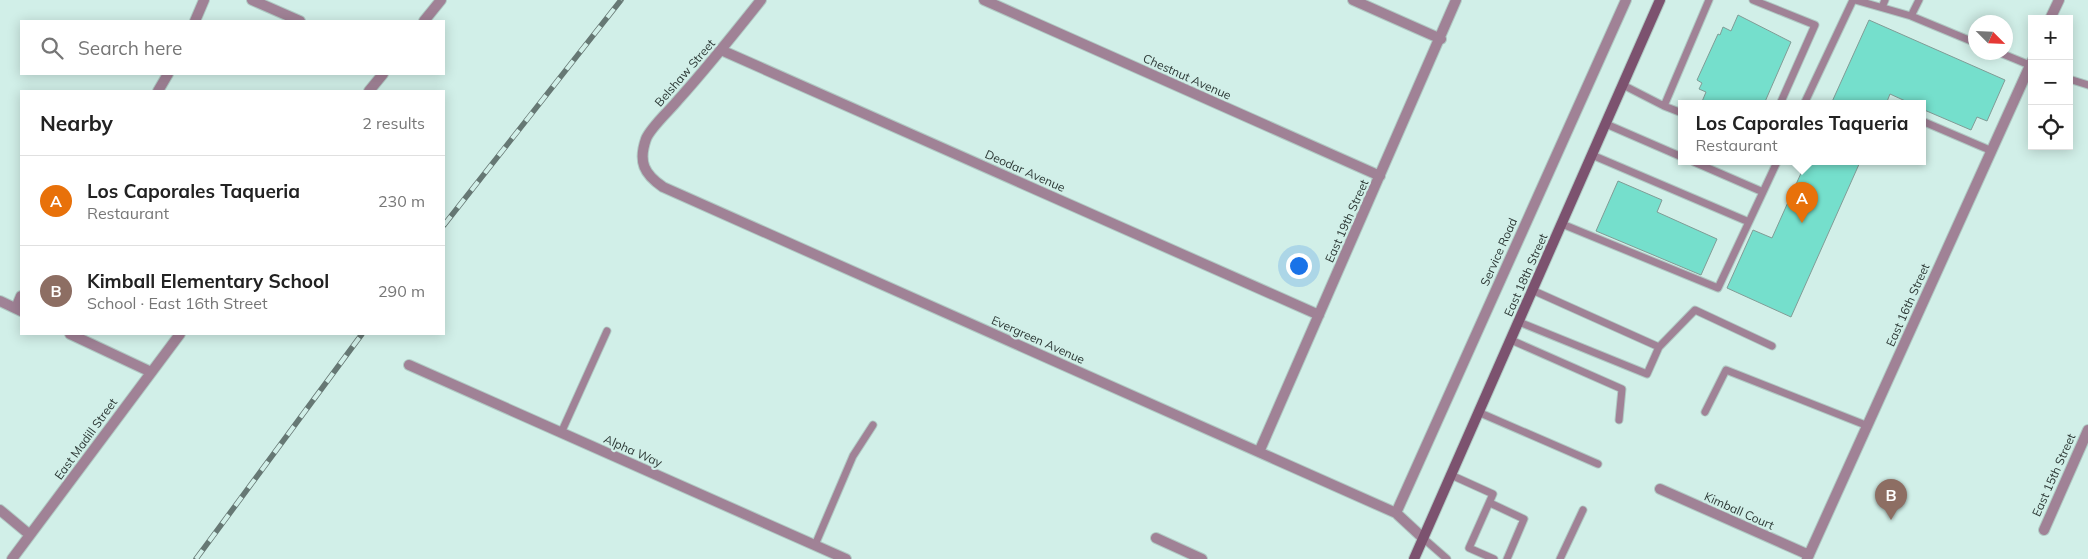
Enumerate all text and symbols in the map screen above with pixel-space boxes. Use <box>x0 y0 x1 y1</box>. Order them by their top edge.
north arrow <box>1968 15 2013 60</box>
map controls <box>2028 15 2073 150</box>
button: + <box>2028 15 2073 60</box>
search box <box>20 20 445 75</box>
icon: search <box>38 34 66 62</box>
text: Search here <box>78 36 182 60</box>
street label: Belshaw Street <box>651 36 718 109</box>
street label: Chestnut Avenue <box>1141 50 1234 103</box>
button: − <box>2028 60 2073 105</box>
popup <box>1678 100 1926 165</box>
button: locate <box>2028 105 2073 150</box>
text: Nearby <box>40 110 113 136</box>
text: Los Caporales Taqueria <box>1695 111 1909 135</box>
text: 2 results <box>362 113 425 133</box>
text: Restaurant <box>1695 135 1778 155</box>
street label: Deodar Avenue <box>983 146 1068 195</box>
street label: East 19th Street <box>1322 177 1372 265</box>
text: Los Caporales Taqueria <box>87 179 300 203</box>
pin: A <box>1786 182 1818 223</box>
text: A <box>50 191 62 211</box>
text: 230 m <box>378 191 425 211</box>
text: Restaurant <box>87 203 169 223</box>
street label: Service Road <box>1477 215 1520 288</box>
street label: East 18th Street <box>1501 231 1551 319</box>
your location <box>1286 253 1312 279</box>
street label: East 16th Street <box>1883 261 1933 349</box>
text: Kimball Elementary School <box>87 269 329 293</box>
text: B <box>50 281 62 301</box>
text: 290 m <box>378 281 425 301</box>
text: School · East 16th Street <box>87 293 268 313</box>
street label: Evergreen Avenue <box>989 312 1087 367</box>
street label: East Madill Street <box>51 395 120 482</box>
street label: Alpha Way <box>602 431 665 470</box>
street label: East 15th Street <box>2029 431 2079 519</box>
pin: B <box>1875 479 1907 520</box>
street label: Kimball Court <box>1702 489 1776 533</box>

